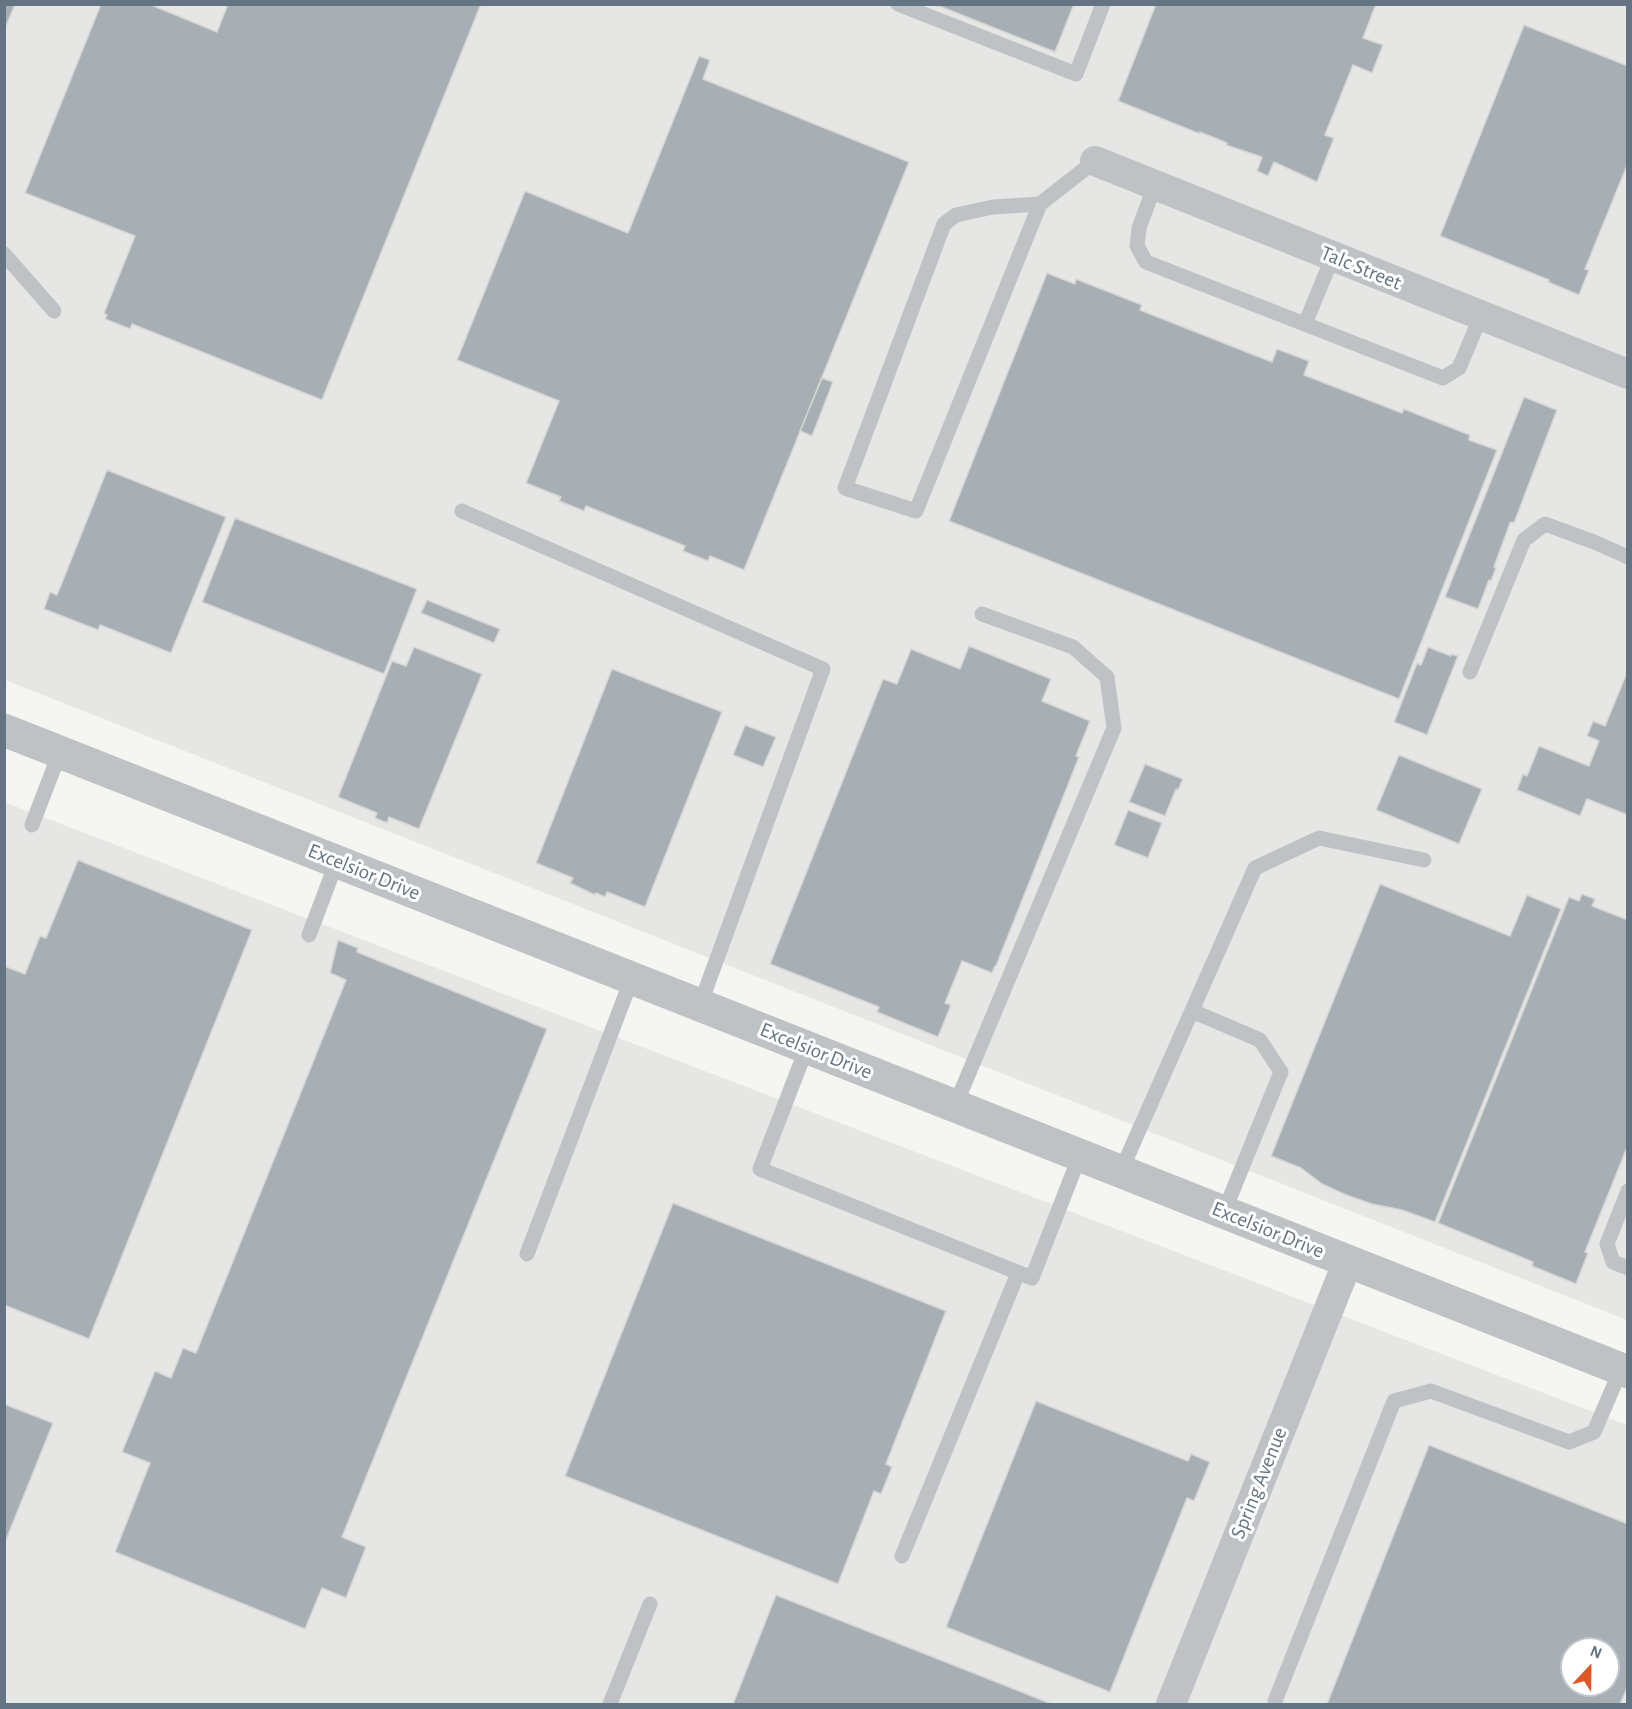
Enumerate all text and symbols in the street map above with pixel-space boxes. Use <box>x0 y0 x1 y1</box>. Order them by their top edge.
street label: Talc Street <box>1317 240 1405 296</box>
street label: Excelsior Drive <box>304 838 424 906</box>
street label: Excelsior Drive <box>756 1017 876 1085</box>
street label: Excelsior Drive <box>1208 1196 1328 1264</box>
street label: Spring Avenue <box>1225 1424 1293 1542</box>
north arrow <box>1560 1637 1620 1697</box>
text: N <box>1588 1643 1604 1662</box>

